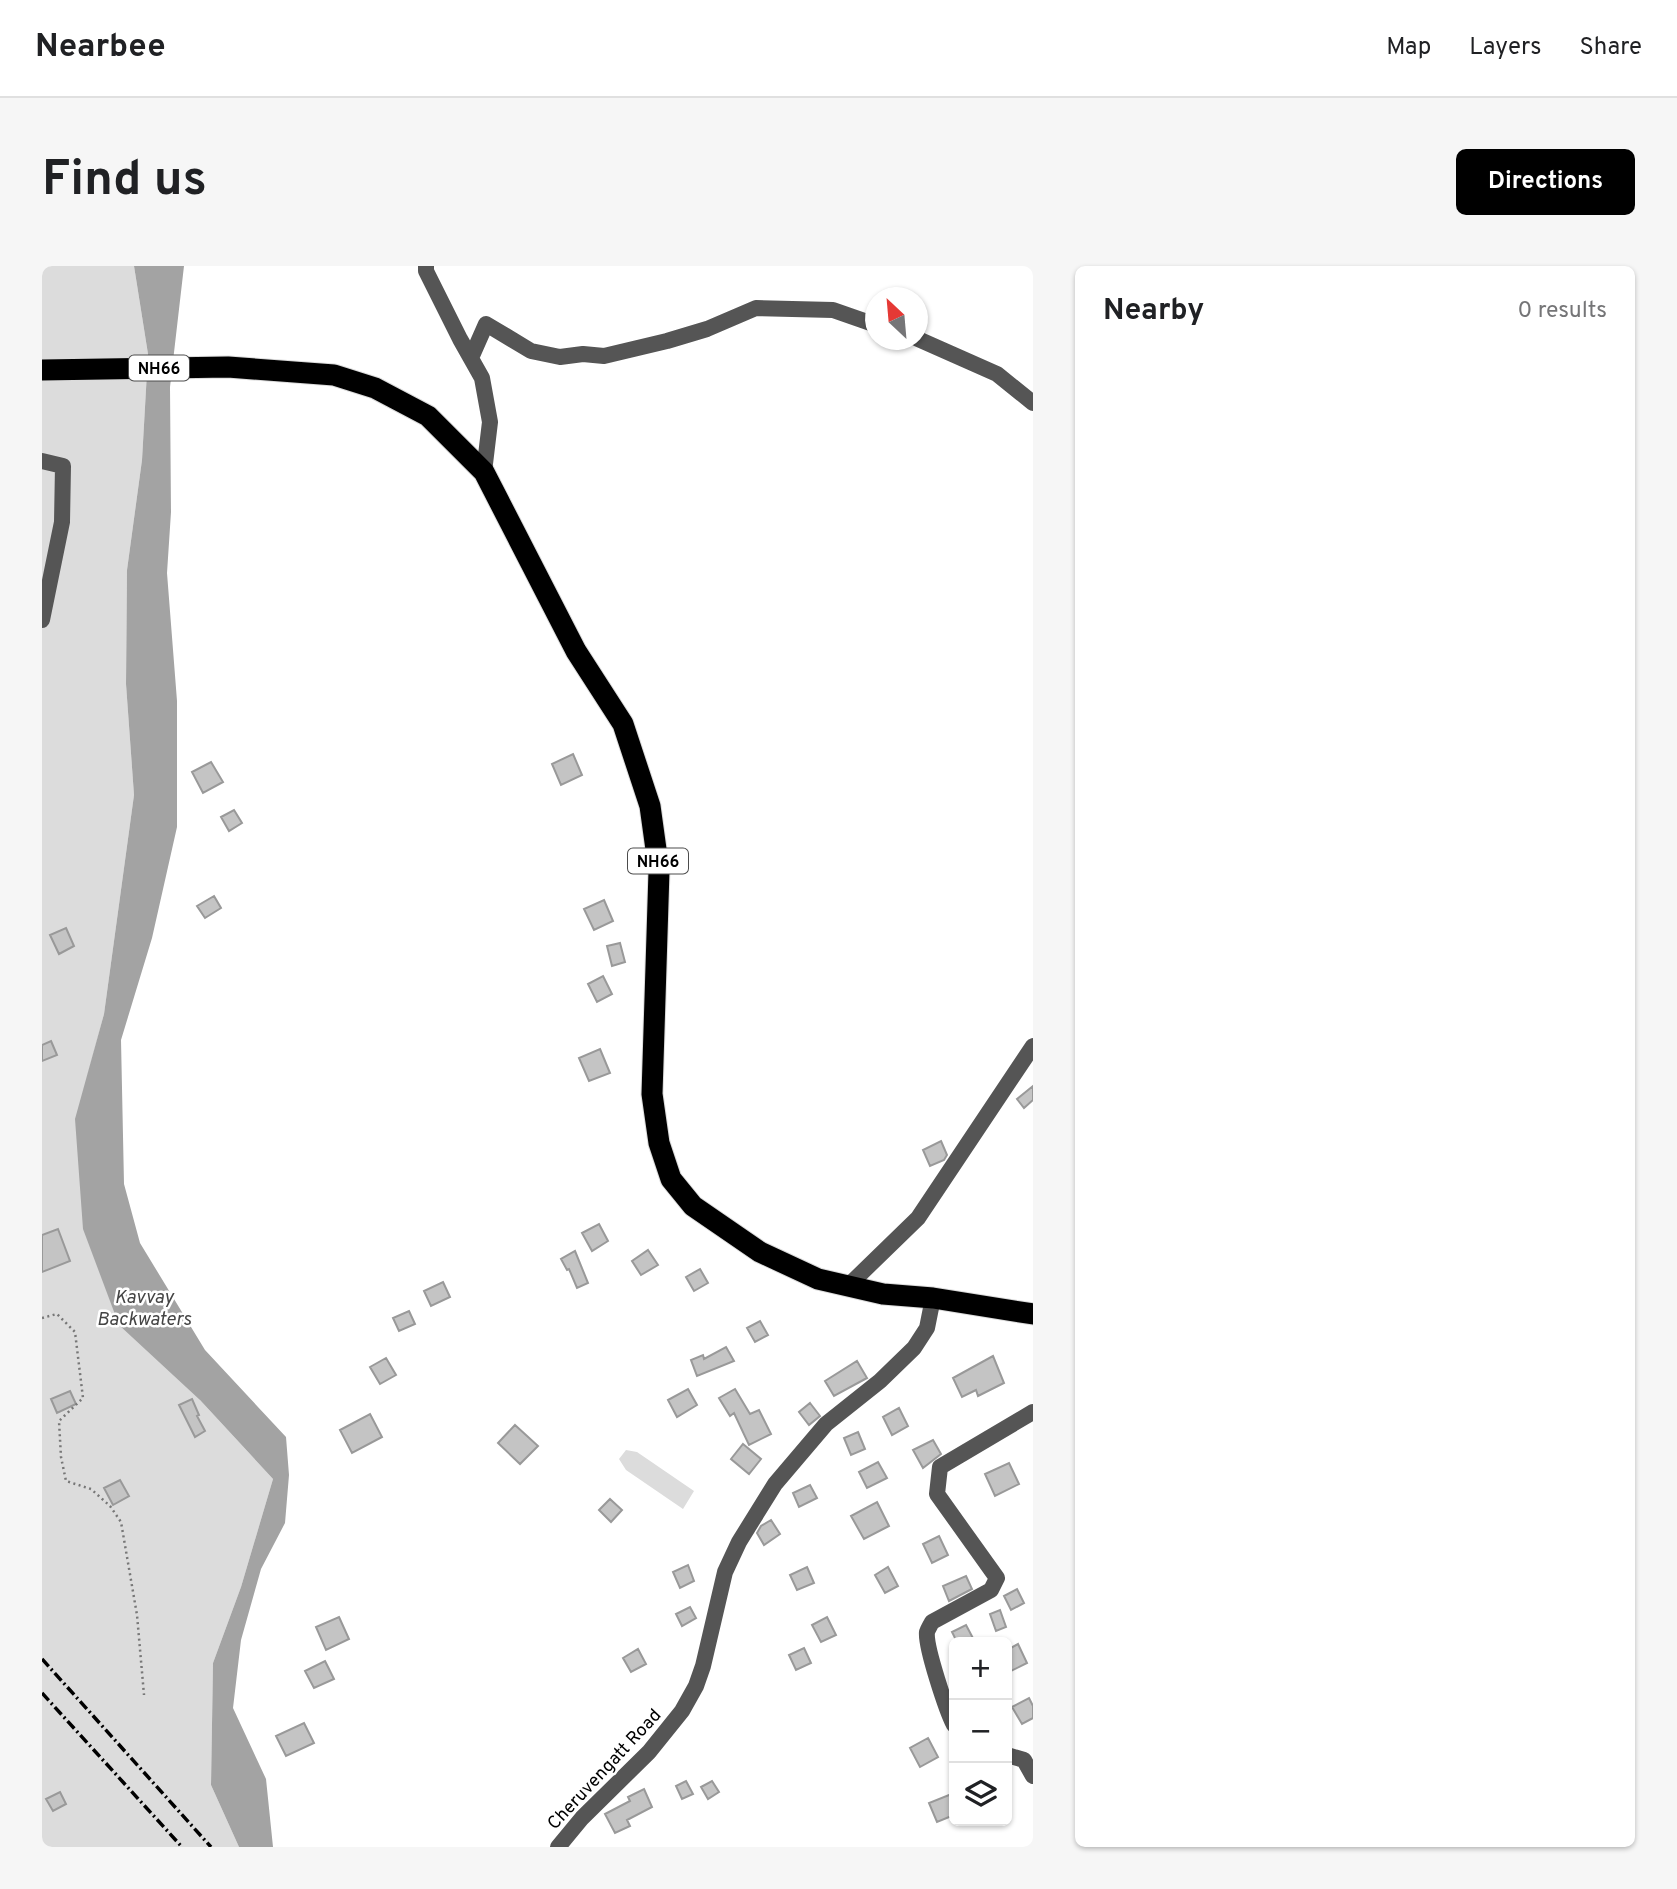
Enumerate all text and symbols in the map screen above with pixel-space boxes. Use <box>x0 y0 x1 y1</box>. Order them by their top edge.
text: Nearbee <box>35 27 166 69</box>
text: Map <box>1386 33 1431 63</box>
text: Layers <box>1469 33 1541 63</box>
text: Share <box>1579 33 1642 63</box>
button: Directions <box>1456 149 1635 215</box>
text: Find us <box>42 151 207 213</box>
north arrow <box>865 287 928 350</box>
text: Nearby <box>1103 293 1204 330</box>
text: 0 results <box>1518 297 1607 326</box>
road number: NH66 <box>129 356 189 380</box>
road number: NH66 <box>628 848 688 874</box>
water label: Kavvay Backwaters <box>97 1286 192 1332</box>
map controls <box>949 1637 1012 1826</box>
button: + <box>949 1637 1012 1700</box>
button: − <box>949 1700 1012 1763</box>
street label: Cheruvengatt Road <box>543 1705 667 1835</box>
button: layers <box>949 1763 1012 1826</box>

